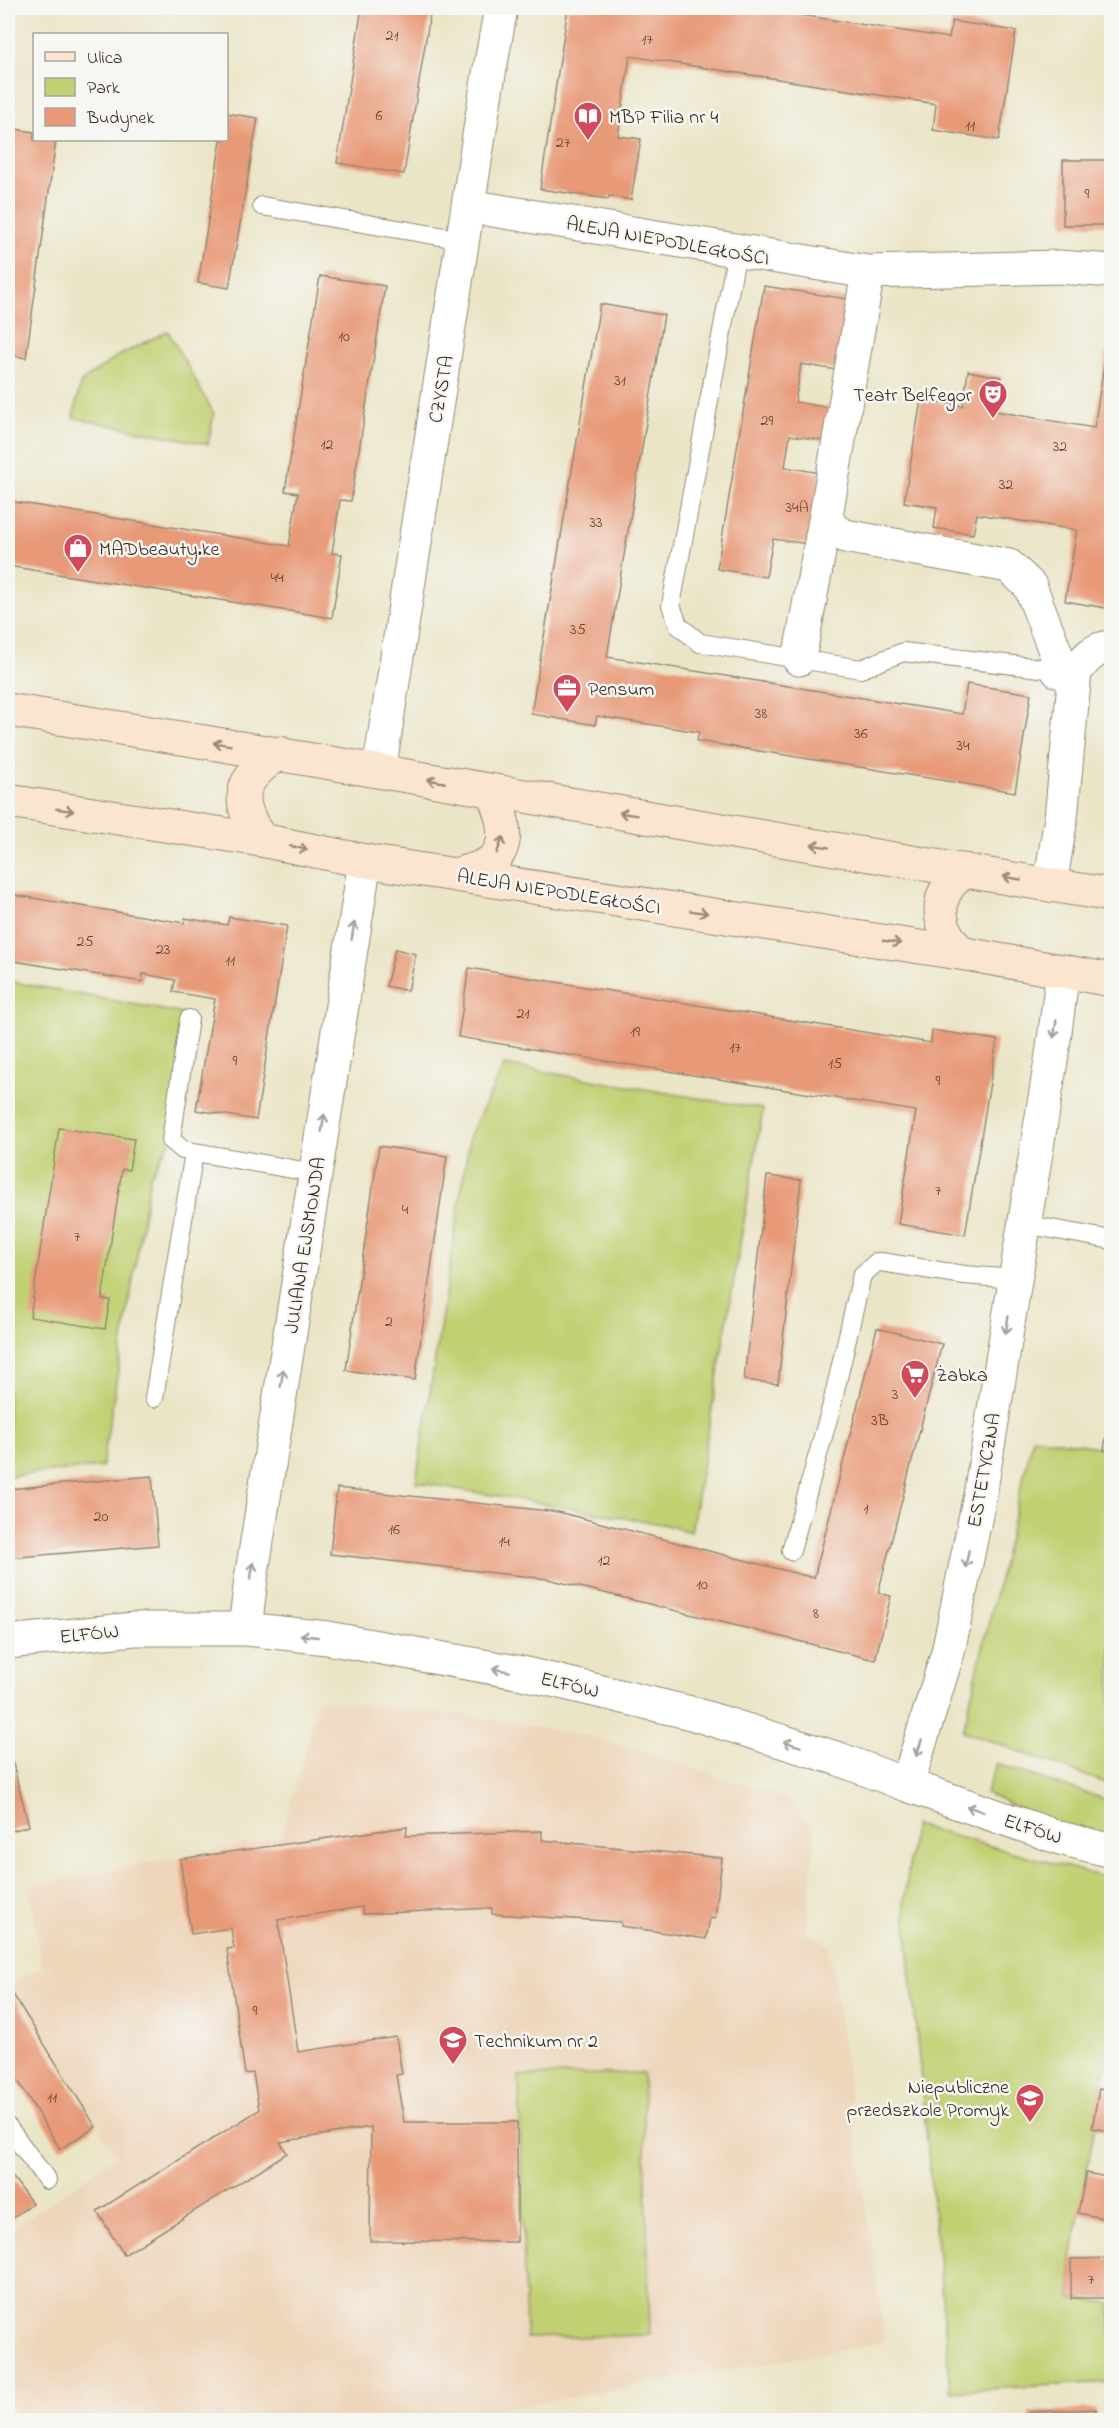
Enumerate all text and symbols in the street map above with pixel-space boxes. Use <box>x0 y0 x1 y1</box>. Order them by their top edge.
house number: 21 <box>385 24 399 48</box>
house number: 17 <box>641 28 653 52</box>
legend <box>33 33 228 141</box>
text: Ulica <box>87 46 122 72</box>
text: Park <box>87 76 120 102</box>
library icon: MBP Filia nr 4 <box>572 100 604 142</box>
house number: 6 <box>375 104 383 128</box>
place label: MBP Filia nr 4 <box>609 104 719 133</box>
text: Budynek <box>86 106 154 132</box>
house number: 11 <box>965 114 975 138</box>
house number: 27 <box>556 131 571 155</box>
house number: 9 <box>1085 182 1090 206</box>
street label: ALEJA NIEPODLEGŁOŚCI <box>564 210 771 275</box>
house number: 10 <box>338 325 350 349</box>
street label: CZYSTA <box>422 353 463 426</box>
house number: 31 <box>614 369 626 393</box>
theatre icon: Teatr Belfegor <box>977 378 1009 420</box>
place label: Teatr Belfegor <box>853 382 973 412</box>
house number: 29 <box>761 409 774 433</box>
house number: 12 <box>320 433 334 457</box>
house number: 32 <box>1053 435 1067 459</box>
house number: 32 <box>999 473 1013 497</box>
house number: 34A <box>785 496 809 520</box>
house number: 33 <box>589 511 603 535</box>
shop icon: MADbeauty.ke <box>62 532 94 574</box>
place label: MADbeauty.ke <box>99 536 220 565</box>
house number: 44 <box>270 566 284 590</box>
house number: 35 <box>570 618 586 642</box>
office icon: Pensum <box>551 672 583 714</box>
place label: Pensum <box>588 676 654 705</box>
house number: 38 <box>755 702 767 726</box>
house number: 36 <box>854 722 868 746</box>
house number: 34 <box>956 734 970 758</box>
one-way arrow <box>213 738 232 749</box>
one-way arrow <box>426 775 446 786</box>
one-way arrow <box>55 805 75 816</box>
one-way arrow <box>618 809 638 820</box>
one-way arrow <box>495 837 506 855</box>
one-way arrow <box>811 840 830 851</box>
one-way arrow <box>289 843 308 854</box>
street label: ALEJA NIEPODLEGŁOŚCI <box>455 863 662 924</box>
one-way arrow <box>1003 873 1023 884</box>
one-way arrow <box>689 907 708 918</box>
one-way arrow <box>348 921 359 941</box>
house number: 25 <box>76 930 94 954</box>
one-way arrow <box>881 937 901 948</box>
house number: 23 <box>156 938 170 962</box>
house number: 11 <box>225 949 235 973</box>
house number: 21 <box>516 1002 530 1026</box>
one-way arrow <box>1050 1019 1061 1039</box>
house number: 19 <box>630 1020 640 1044</box>
house number: 17 <box>729 1036 741 1060</box>
house number: 9 <box>233 1049 238 1073</box>
house number: 15 <box>828 1052 842 1076</box>
house number: 9 <box>936 1069 941 1093</box>
one-way arrow <box>317 1114 328 1134</box>
street label: JULIANA EJSMONDA <box>278 1155 335 1336</box>
house number: 7 <box>935 1179 942 1203</box>
house number: 4 <box>402 1198 409 1222</box>
house number: 7 <box>74 1225 81 1249</box>
house number: 2 <box>385 1310 393 1334</box>
one-way arrow <box>1001 1315 1012 1335</box>
supermarket icon: Żabka <box>899 1358 931 1400</box>
place label: Żabka <box>936 1362 988 1391</box>
one-way arrow <box>277 1369 288 1389</box>
house number: 3 <box>892 1383 898 1407</box>
house number: 3B <box>871 1409 889 1433</box>
street label: ESTETYCZNA <box>961 1411 1010 1530</box>
house number: 1 <box>863 1497 869 1521</box>
house number: 20 <box>94 1505 109 1529</box>
house number: 16 <box>388 1518 400 1542</box>
house number: 14 <box>498 1530 510 1554</box>
house number: 12 <box>597 1549 611 1573</box>
one-way arrow <box>961 1549 972 1568</box>
one-way arrow <box>247 1562 258 1581</box>
house number: 10 <box>696 1573 708 1597</box>
house number: 8 <box>813 1602 819 1626</box>
street label: ELFÓW <box>58 1618 120 1653</box>
one-way arrow <box>300 1630 320 1641</box>
one-way arrow <box>492 1664 512 1675</box>
street label: ELFÓW <box>537 1666 602 1707</box>
one-way arrow <box>783 1738 802 1749</box>
one-way arrow <box>913 1738 924 1757</box>
one-way arrow <box>966 1802 985 1813</box>
street label: ELFÓW <box>999 1807 1065 1853</box>
house number: 9 <box>253 1999 258 2023</box>
school or university icon: Technikum nr 2 <box>437 2024 469 2066</box>
place label: Technikum nr 2 <box>474 2028 598 2057</box>
place label: Niepubliczne przedszkole Promyk <box>847 2074 1009 2126</box>
school or university icon: Niepubliczne przedszkole Promyk <box>1014 2082 1046 2124</box>
house number: 11 <box>47 2086 57 2110</box>
house number: 7 <box>1088 2268 1095 2292</box>

